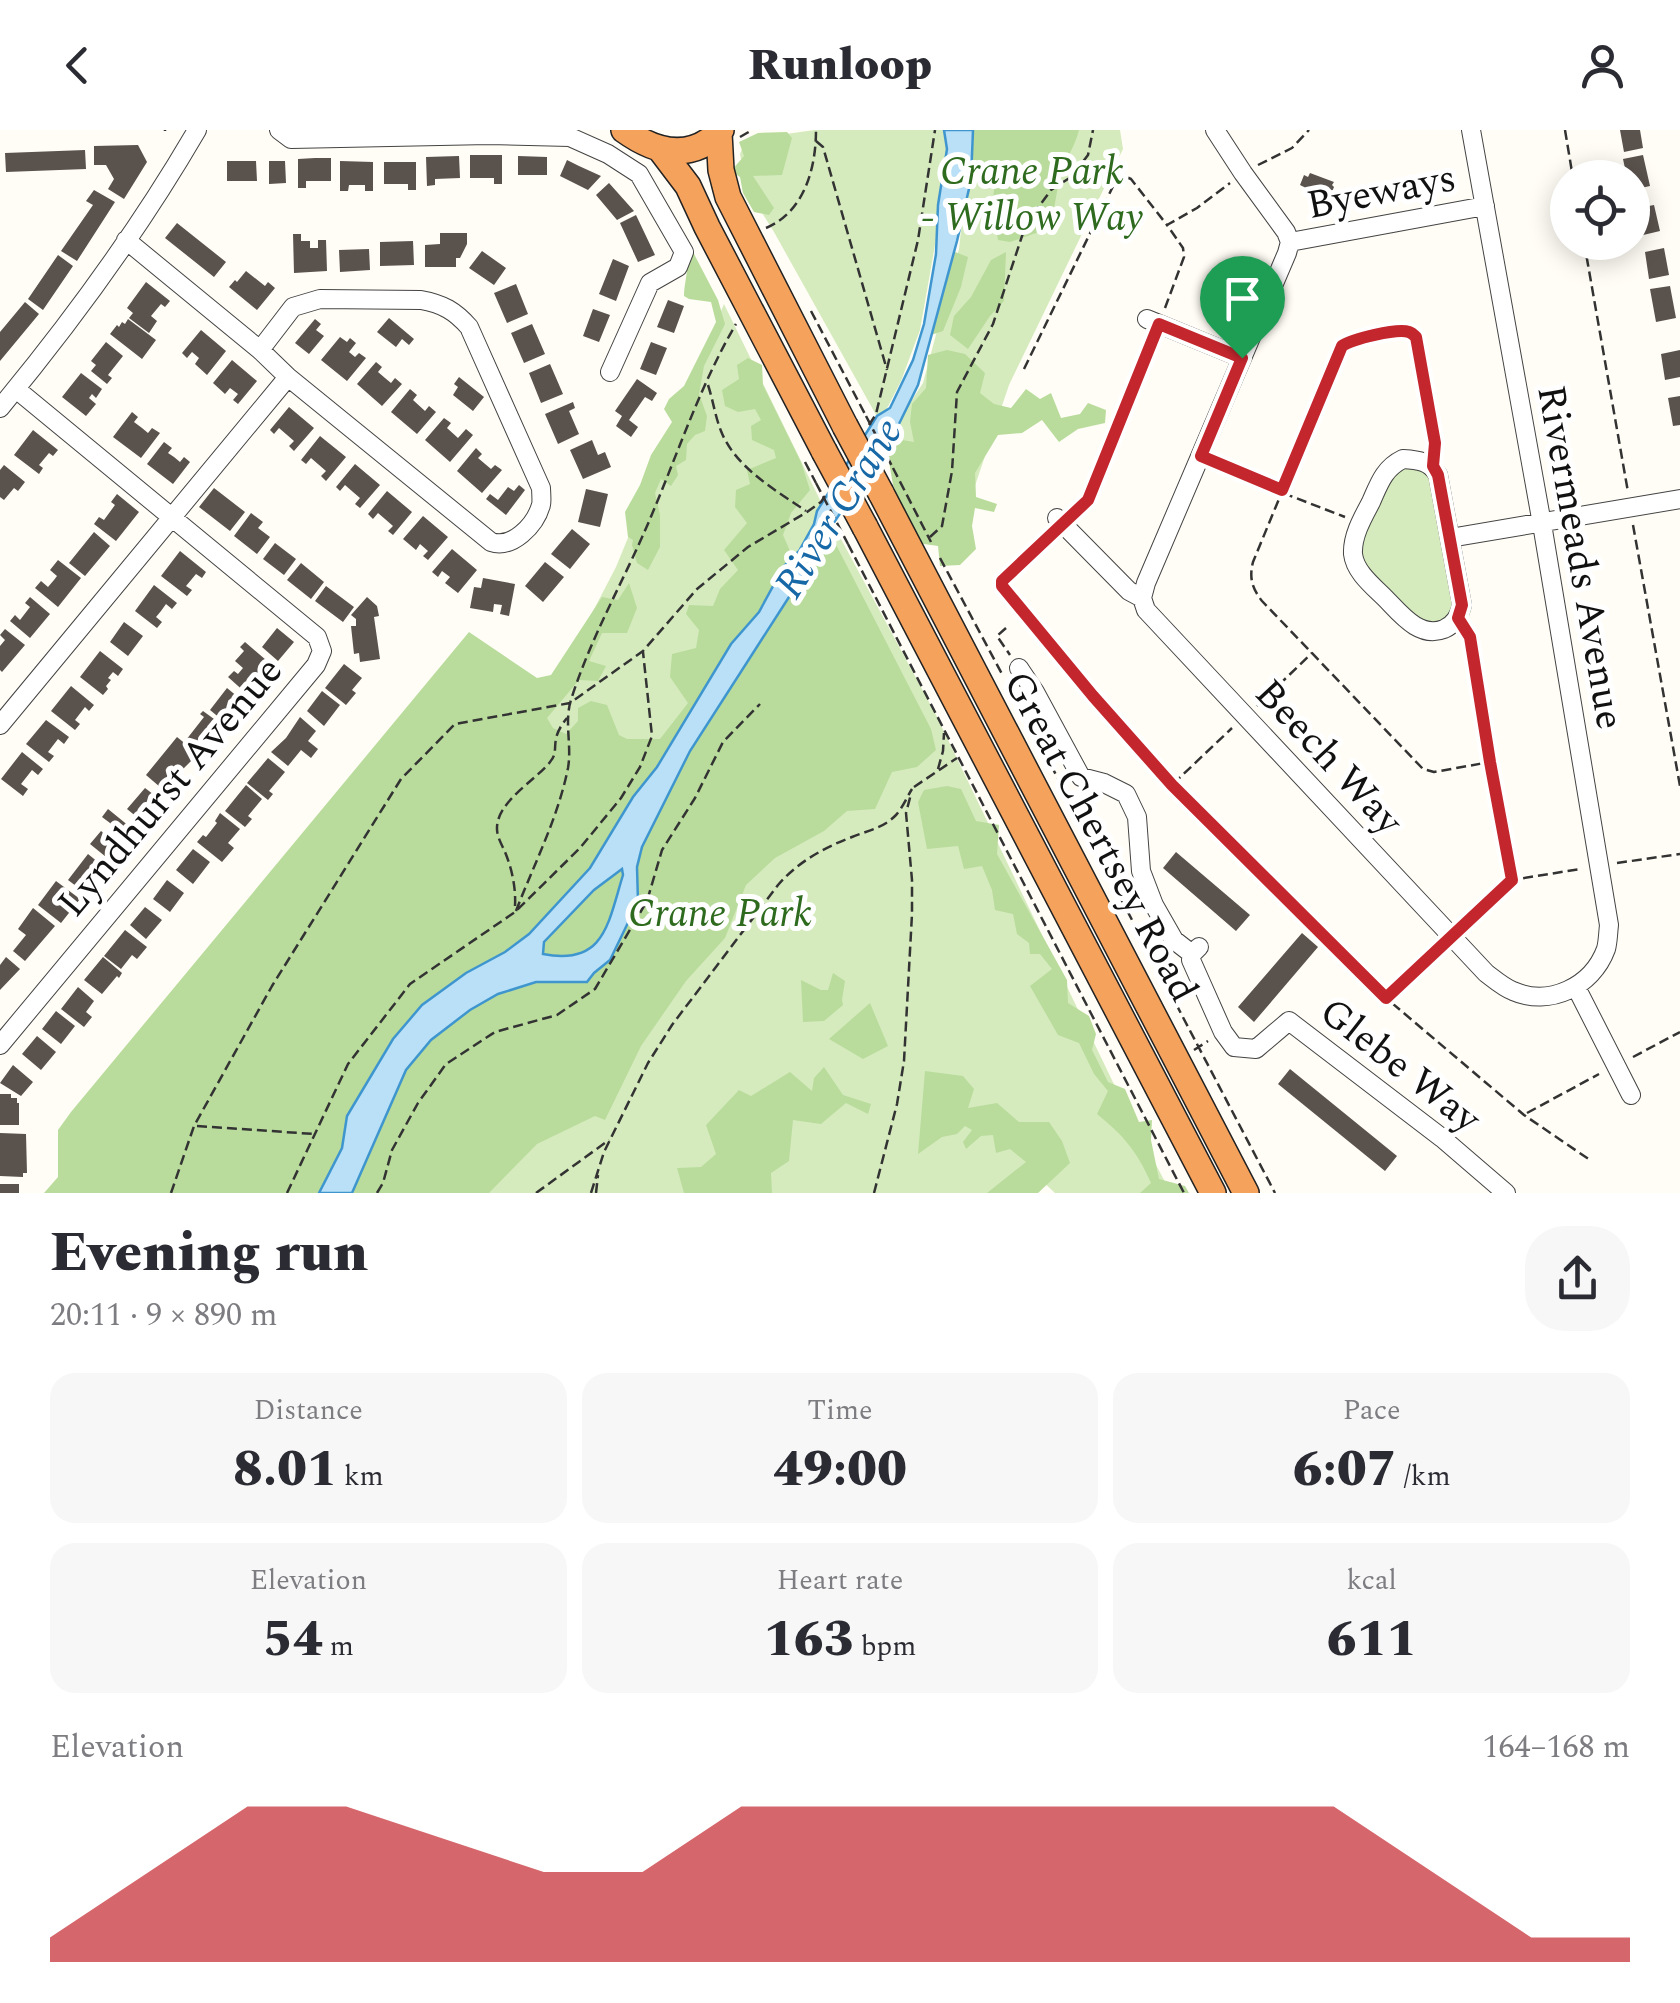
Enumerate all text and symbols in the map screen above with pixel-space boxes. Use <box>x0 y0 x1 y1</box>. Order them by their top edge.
text: Runloop <box>748 31 932 100</box>
icon: back <box>50 38 105 93</box>
icon: person <box>1575 38 1630 93</box>
park label: Crane Park - Willow Way <box>921 142 1143 249</box>
street label: Byeways <box>1302 148 1461 237</box>
map controls <box>1550 160 1650 260</box>
button: locate <box>1550 160 1650 260</box>
pin <box>1200 256 1285 359</box>
icon: arrive <box>1215 271 1270 326</box>
street label: Rivermeads Avenue <box>1519 380 1640 734</box>
water label: River Crane <box>759 406 920 611</box>
street label: Lyndhurst Avenue <box>43 644 299 931</box>
street label: Great Chertsey Road <box>987 661 1213 1014</box>
street label: Beech Way <box>1239 666 1418 851</box>
park label: Crane Park <box>628 884 812 945</box>
street label: Glebe Way <box>1306 983 1495 1150</box>
text: Evening run <box>50 1212 368 1295</box>
button: share <box>1525 1226 1630 1331</box>
text: 20:11 · 9 × 890 m <box>50 1291 278 1340</box>
text: Distance <box>254 1389 363 1432</box>
text: Time <box>807 1389 873 1432</box>
text: Pace <box>1343 1389 1401 1432</box>
text: 8.01 <box>233 1432 337 1508</box>
text: 49:00 <box>773 1432 907 1508</box>
text: 6:07 <box>1293 1432 1397 1508</box>
text: km <box>337 1455 384 1498</box>
text: /km <box>1397 1455 1451 1498</box>
text: Elevation <box>250 1559 367 1602</box>
text: Heart rate <box>777 1559 903 1602</box>
text: kcal <box>1347 1559 1397 1602</box>
text: 54 <box>263 1602 323 1678</box>
text: 163 <box>764 1602 854 1678</box>
text: 611 <box>1327 1602 1417 1678</box>
text: m <box>323 1625 354 1668</box>
text: bpm <box>854 1625 916 1668</box>
text: Elevation <box>50 1723 184 1772</box>
text: 164–168 m <box>1482 1723 1630 1772</box>

